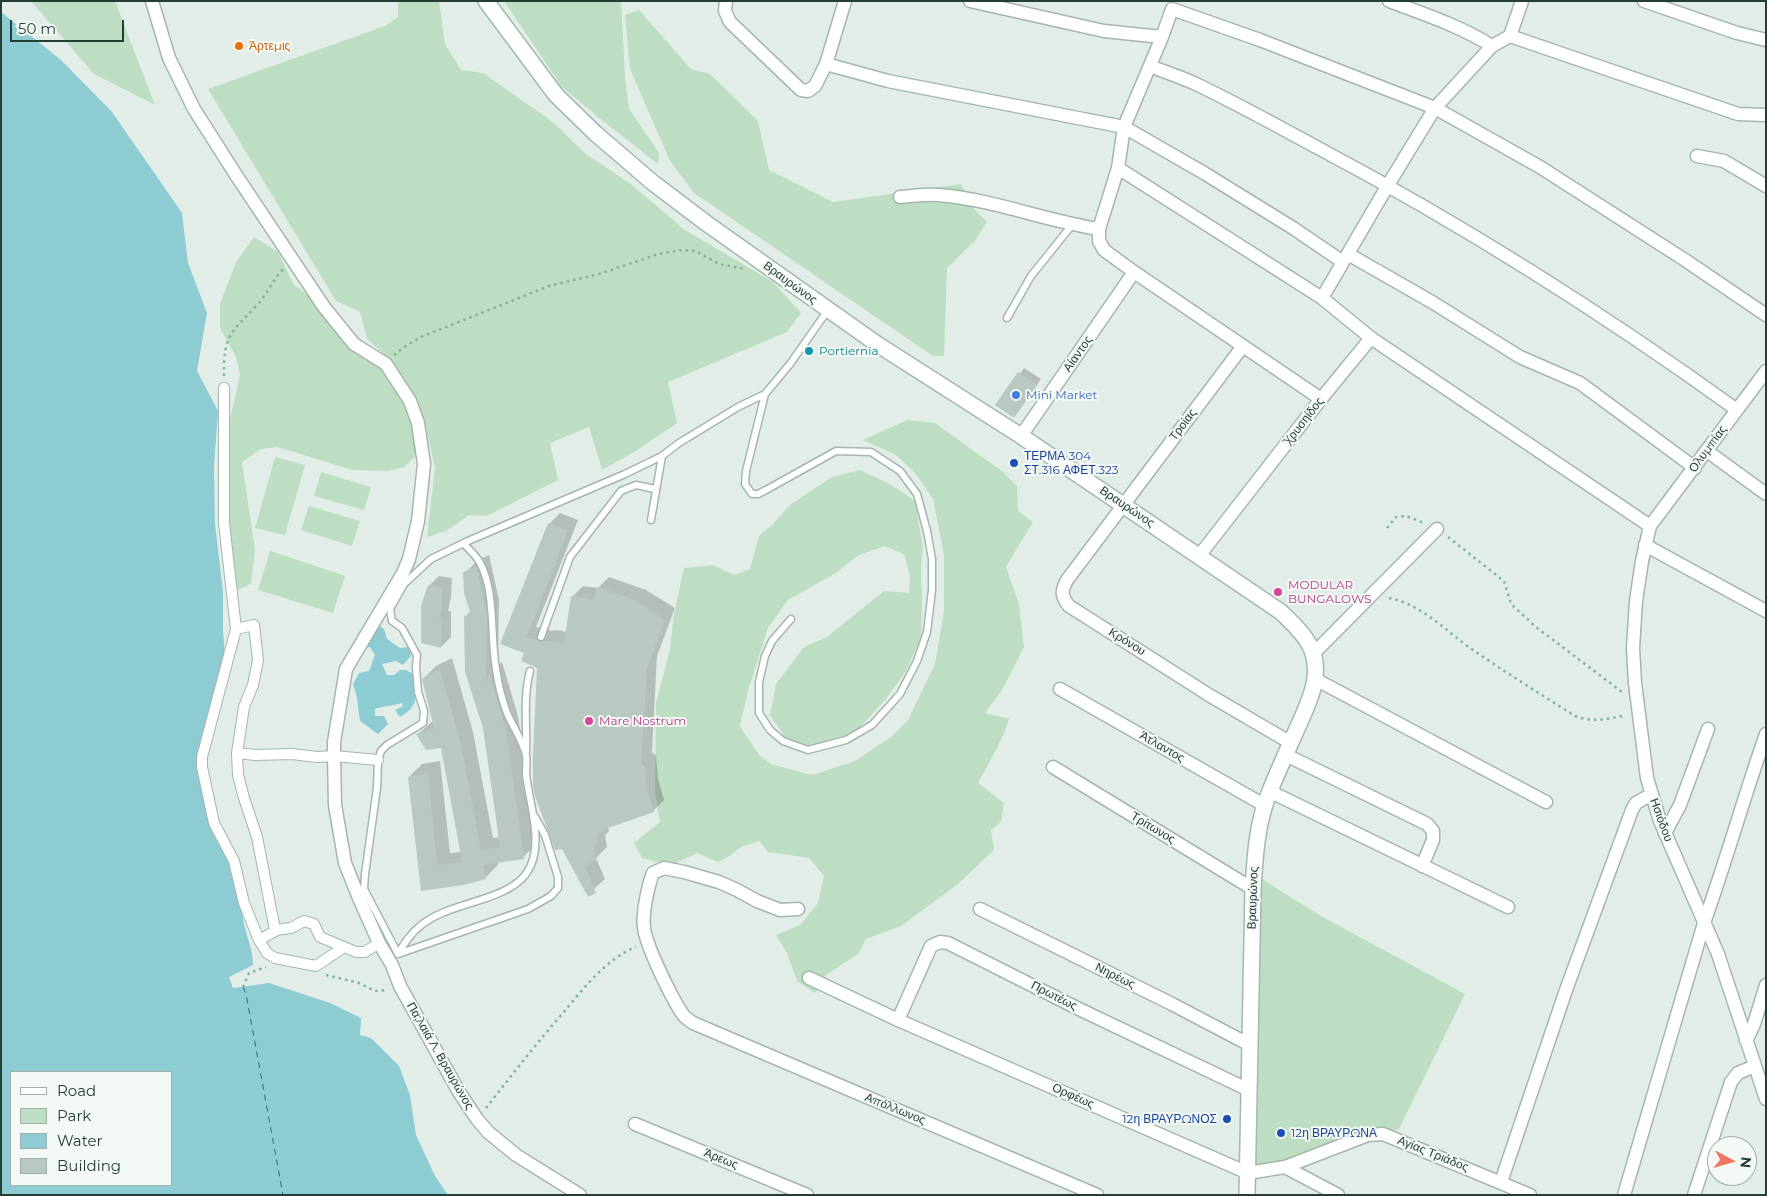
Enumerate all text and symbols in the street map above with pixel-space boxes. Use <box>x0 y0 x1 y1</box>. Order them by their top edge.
scale bar <box>12 10 126 42</box>
text: 50 m <box>18 19 56 38</box>
place label: Άρτεμις <box>249 39 290 53</box>
marker: Άρτεμις <box>233 40 245 52</box>
street label: Βραυρώνος <box>760 259 820 307</box>
street label: Αίαντος <box>1060 333 1096 375</box>
place label: Portiernia <box>819 344 878 358</box>
marker: Portiernia <box>803 345 815 357</box>
place label: Mini Market <box>1026 388 1097 402</box>
marker: Mini Market <box>1010 389 1022 401</box>
street label: Χρυσηίδος <box>1281 394 1327 448</box>
street label: Τροίας <box>1166 406 1200 444</box>
street label: Ολυμπίας <box>1686 423 1730 475</box>
place label: ΤΕΡΜΑ 304 ΣΤ.316 ΑΦΕΤ.323 <box>1024 449 1118 477</box>
marker: ΤΕΡΜΑ 304 ΣΤ.316 ΑΦΕΤ.323 <box>1008 457 1020 469</box>
street label: Βραυρώνος <box>1097 483 1157 531</box>
place label: MODULAR BUNGALOWS <box>1288 578 1371 606</box>
marker: MODULAR BUNGALOWS <box>1272 586 1284 598</box>
street label: Κρόνου <box>1106 625 1148 659</box>
place label: Mare Nostrum <box>599 714 686 728</box>
marker: Mare Nostrum <box>583 715 595 727</box>
street label: Άτλαντος <box>1137 728 1187 766</box>
street label: Ησιόδου <box>1646 796 1676 844</box>
street label: Τρίτωνος <box>1128 809 1178 847</box>
street label: Βραυρώνος <box>1245 866 1261 930</box>
street label: Νηρέως <box>1093 960 1137 992</box>
street label: Πρωτέως <box>1028 978 1080 1014</box>
street label: Πα;λαιά Λ. Βραυρώνος <box>403 1000 477 1112</box>
legend <box>10 1071 172 1186</box>
street label: Ορφέως <box>1050 1080 1096 1112</box>
text: Road <box>57 1081 96 1100</box>
street label: Απόλλωνος <box>863 1090 927 1128</box>
text: Park <box>57 1106 91 1125</box>
place label: 12η ΒΡΑΥΡΩΝΟΣ <box>1122 1112 1217 1126</box>
marker: 12η ΒΡΑΥΡΩΝΟΣ <box>1221 1113 1233 1125</box>
place label: 12η ΒΡΑΥΡΩΝΑ <box>1291 1126 1377 1140</box>
marker: 12η ΒΡΑΥΡΩΝΑ <box>1275 1127 1287 1139</box>
text: Water <box>57 1131 103 1150</box>
street label: Αγίας Τριάδος <box>1395 1133 1471 1175</box>
north arrow <box>1707 1136 1757 1186</box>
street label: Άρεως <box>702 1146 740 1172</box>
text: Building <box>57 1156 121 1175</box>
text: N <box>1736 1156 1755 1169</box>

